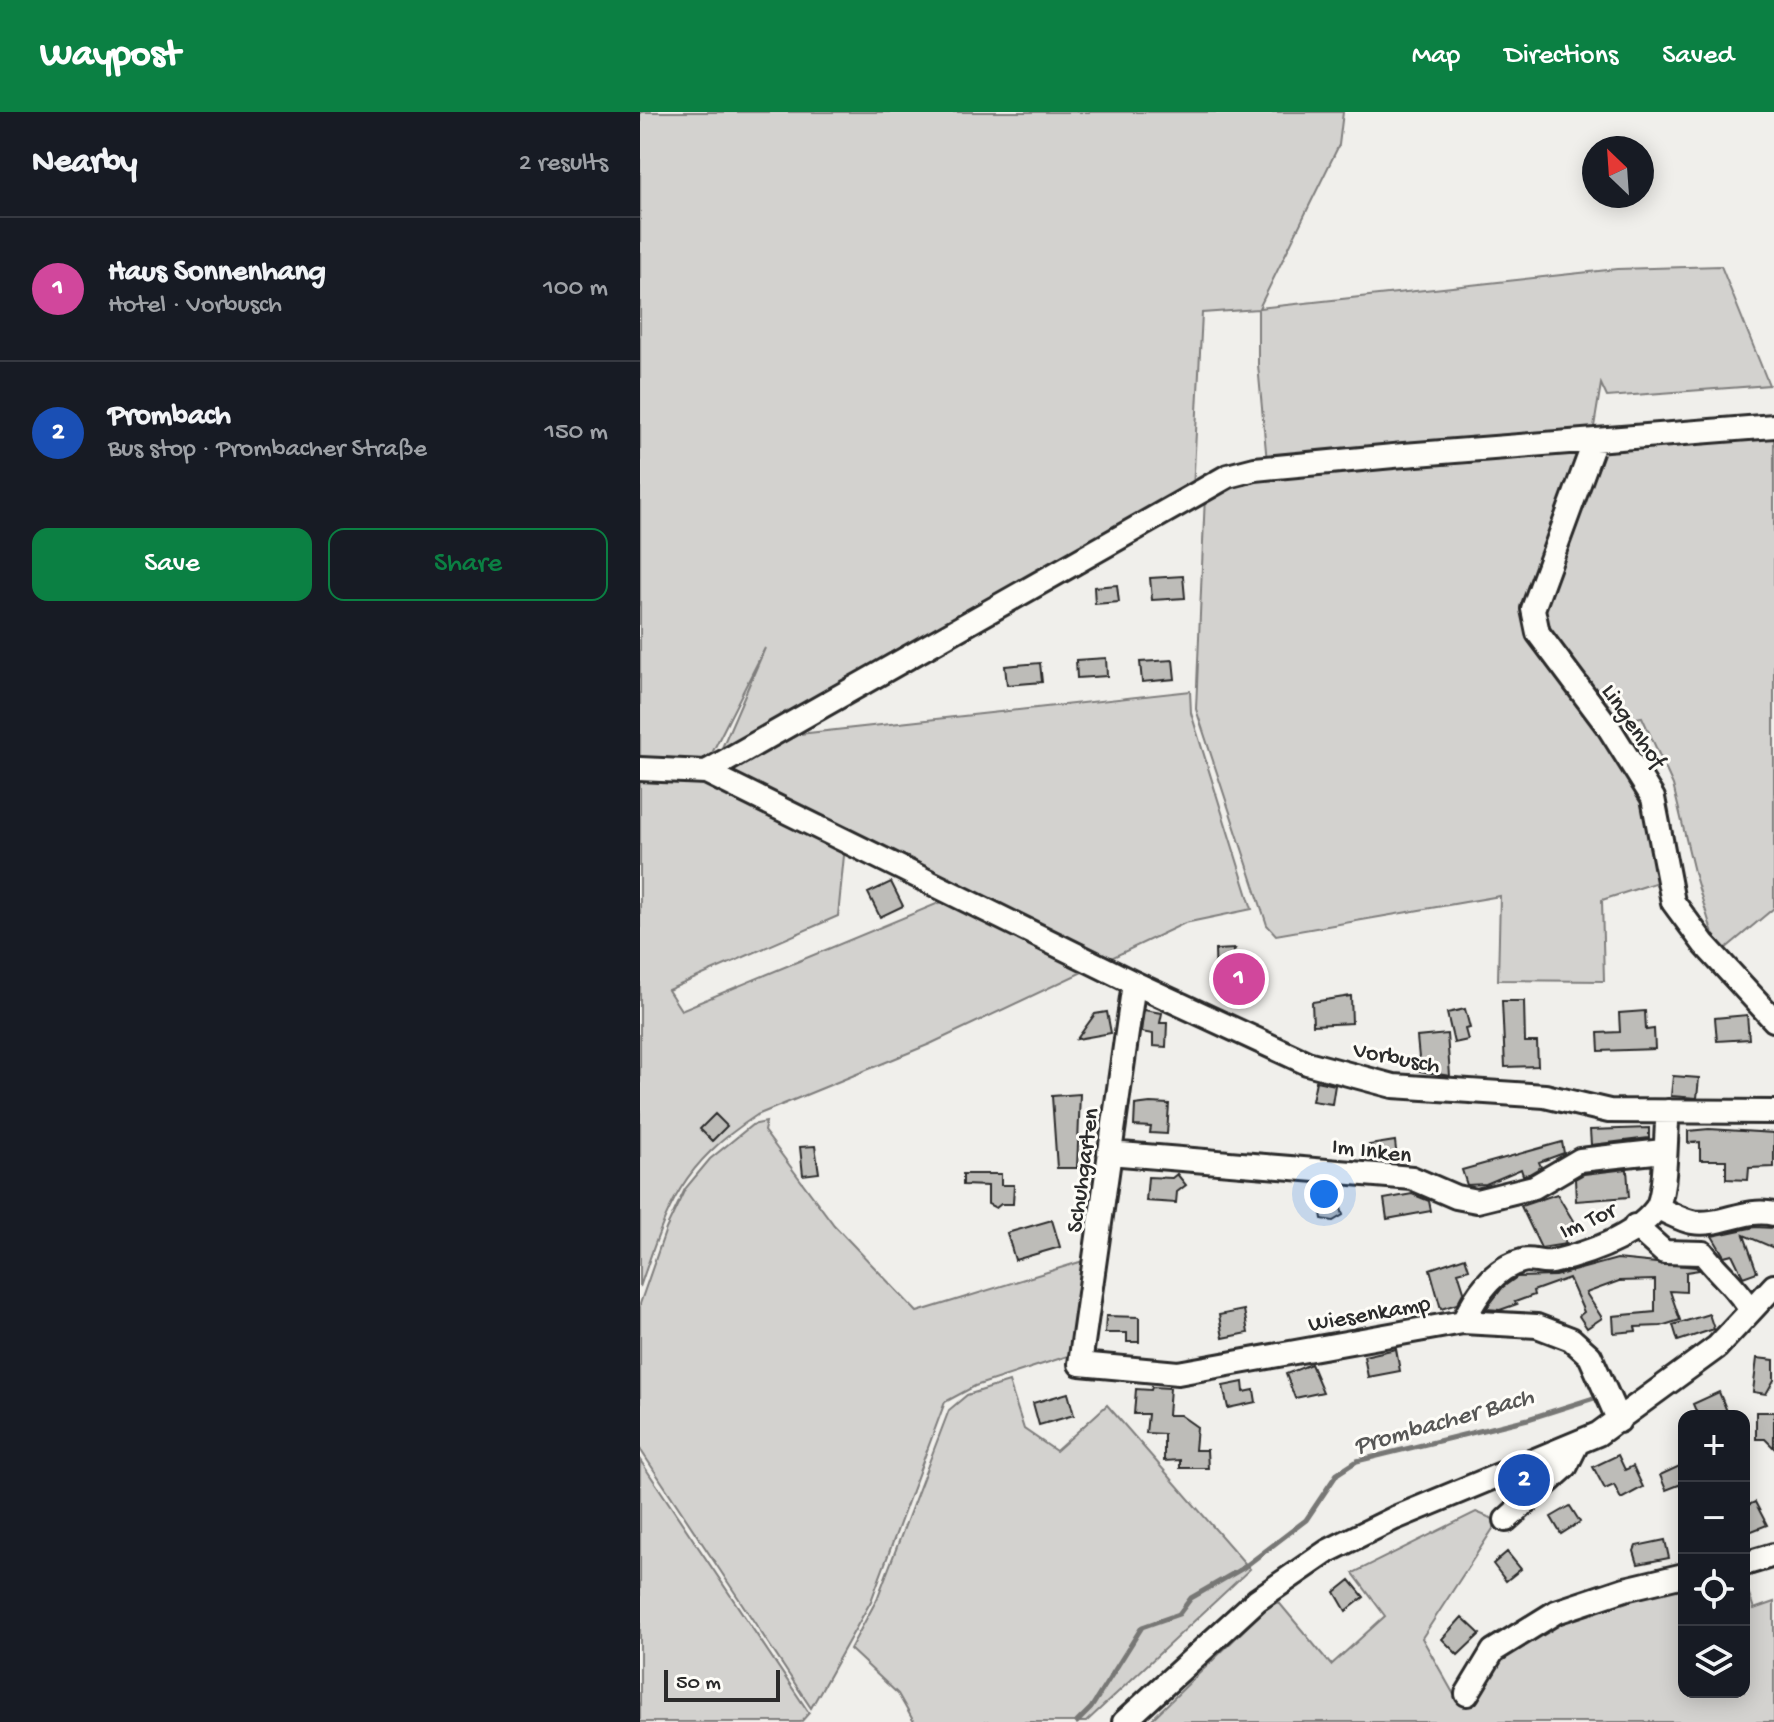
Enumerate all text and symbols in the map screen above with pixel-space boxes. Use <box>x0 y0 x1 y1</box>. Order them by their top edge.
text: Waypost <box>40 34 180 78</box>
text: Map <box>1412 40 1460 73</box>
text: Directions <box>1504 40 1618 73</box>
text: Saved <box>1662 40 1734 73</box>
north arrow <box>1582 136 1654 208</box>
text: Nearby <box>32 144 137 184</box>
text: 2 results <box>519 149 608 180</box>
text: Haus Sonnenhang <box>108 256 326 291</box>
text: 1 <box>53 274 63 305</box>
text: 100 m <box>543 274 608 305</box>
text: Hotel · Vorbusch <box>108 291 282 322</box>
text: Prombach <box>108 400 231 435</box>
text: 2 <box>52 418 64 449</box>
text: 150 m <box>544 418 608 449</box>
text: Bus stop · Prombacher Straße <box>108 435 427 466</box>
button: Save <box>32 528 312 601</box>
button: Share <box>328 528 608 601</box>
street label: Lingenhof <box>1593 679 1672 776</box>
pin: 1 <box>1213 949 1265 1009</box>
street label: Vorbusch <box>1349 1037 1442 1082</box>
street label: Schuhgarten <box>1061 1106 1108 1235</box>
street label: Im Inken <box>1330 1133 1414 1172</box>
your location <box>1304 1174 1344 1214</box>
street label: Im Tor <box>1556 1196 1623 1247</box>
street label: Wiesenkamp <box>1306 1290 1433 1340</box>
water label: Prombacher Bach <box>1351 1383 1539 1464</box>
map controls <box>1678 1410 1750 1698</box>
button: + <box>1678 1410 1750 1482</box>
pin: 2 <box>1498 1450 1550 1510</box>
button: − <box>1678 1482 1750 1554</box>
button: locate <box>1678 1554 1750 1626</box>
button: layers <box>1678 1626 1750 1698</box>
scale bar <box>664 1666 780 1702</box>
text: 50 m <box>676 1671 721 1697</box>

